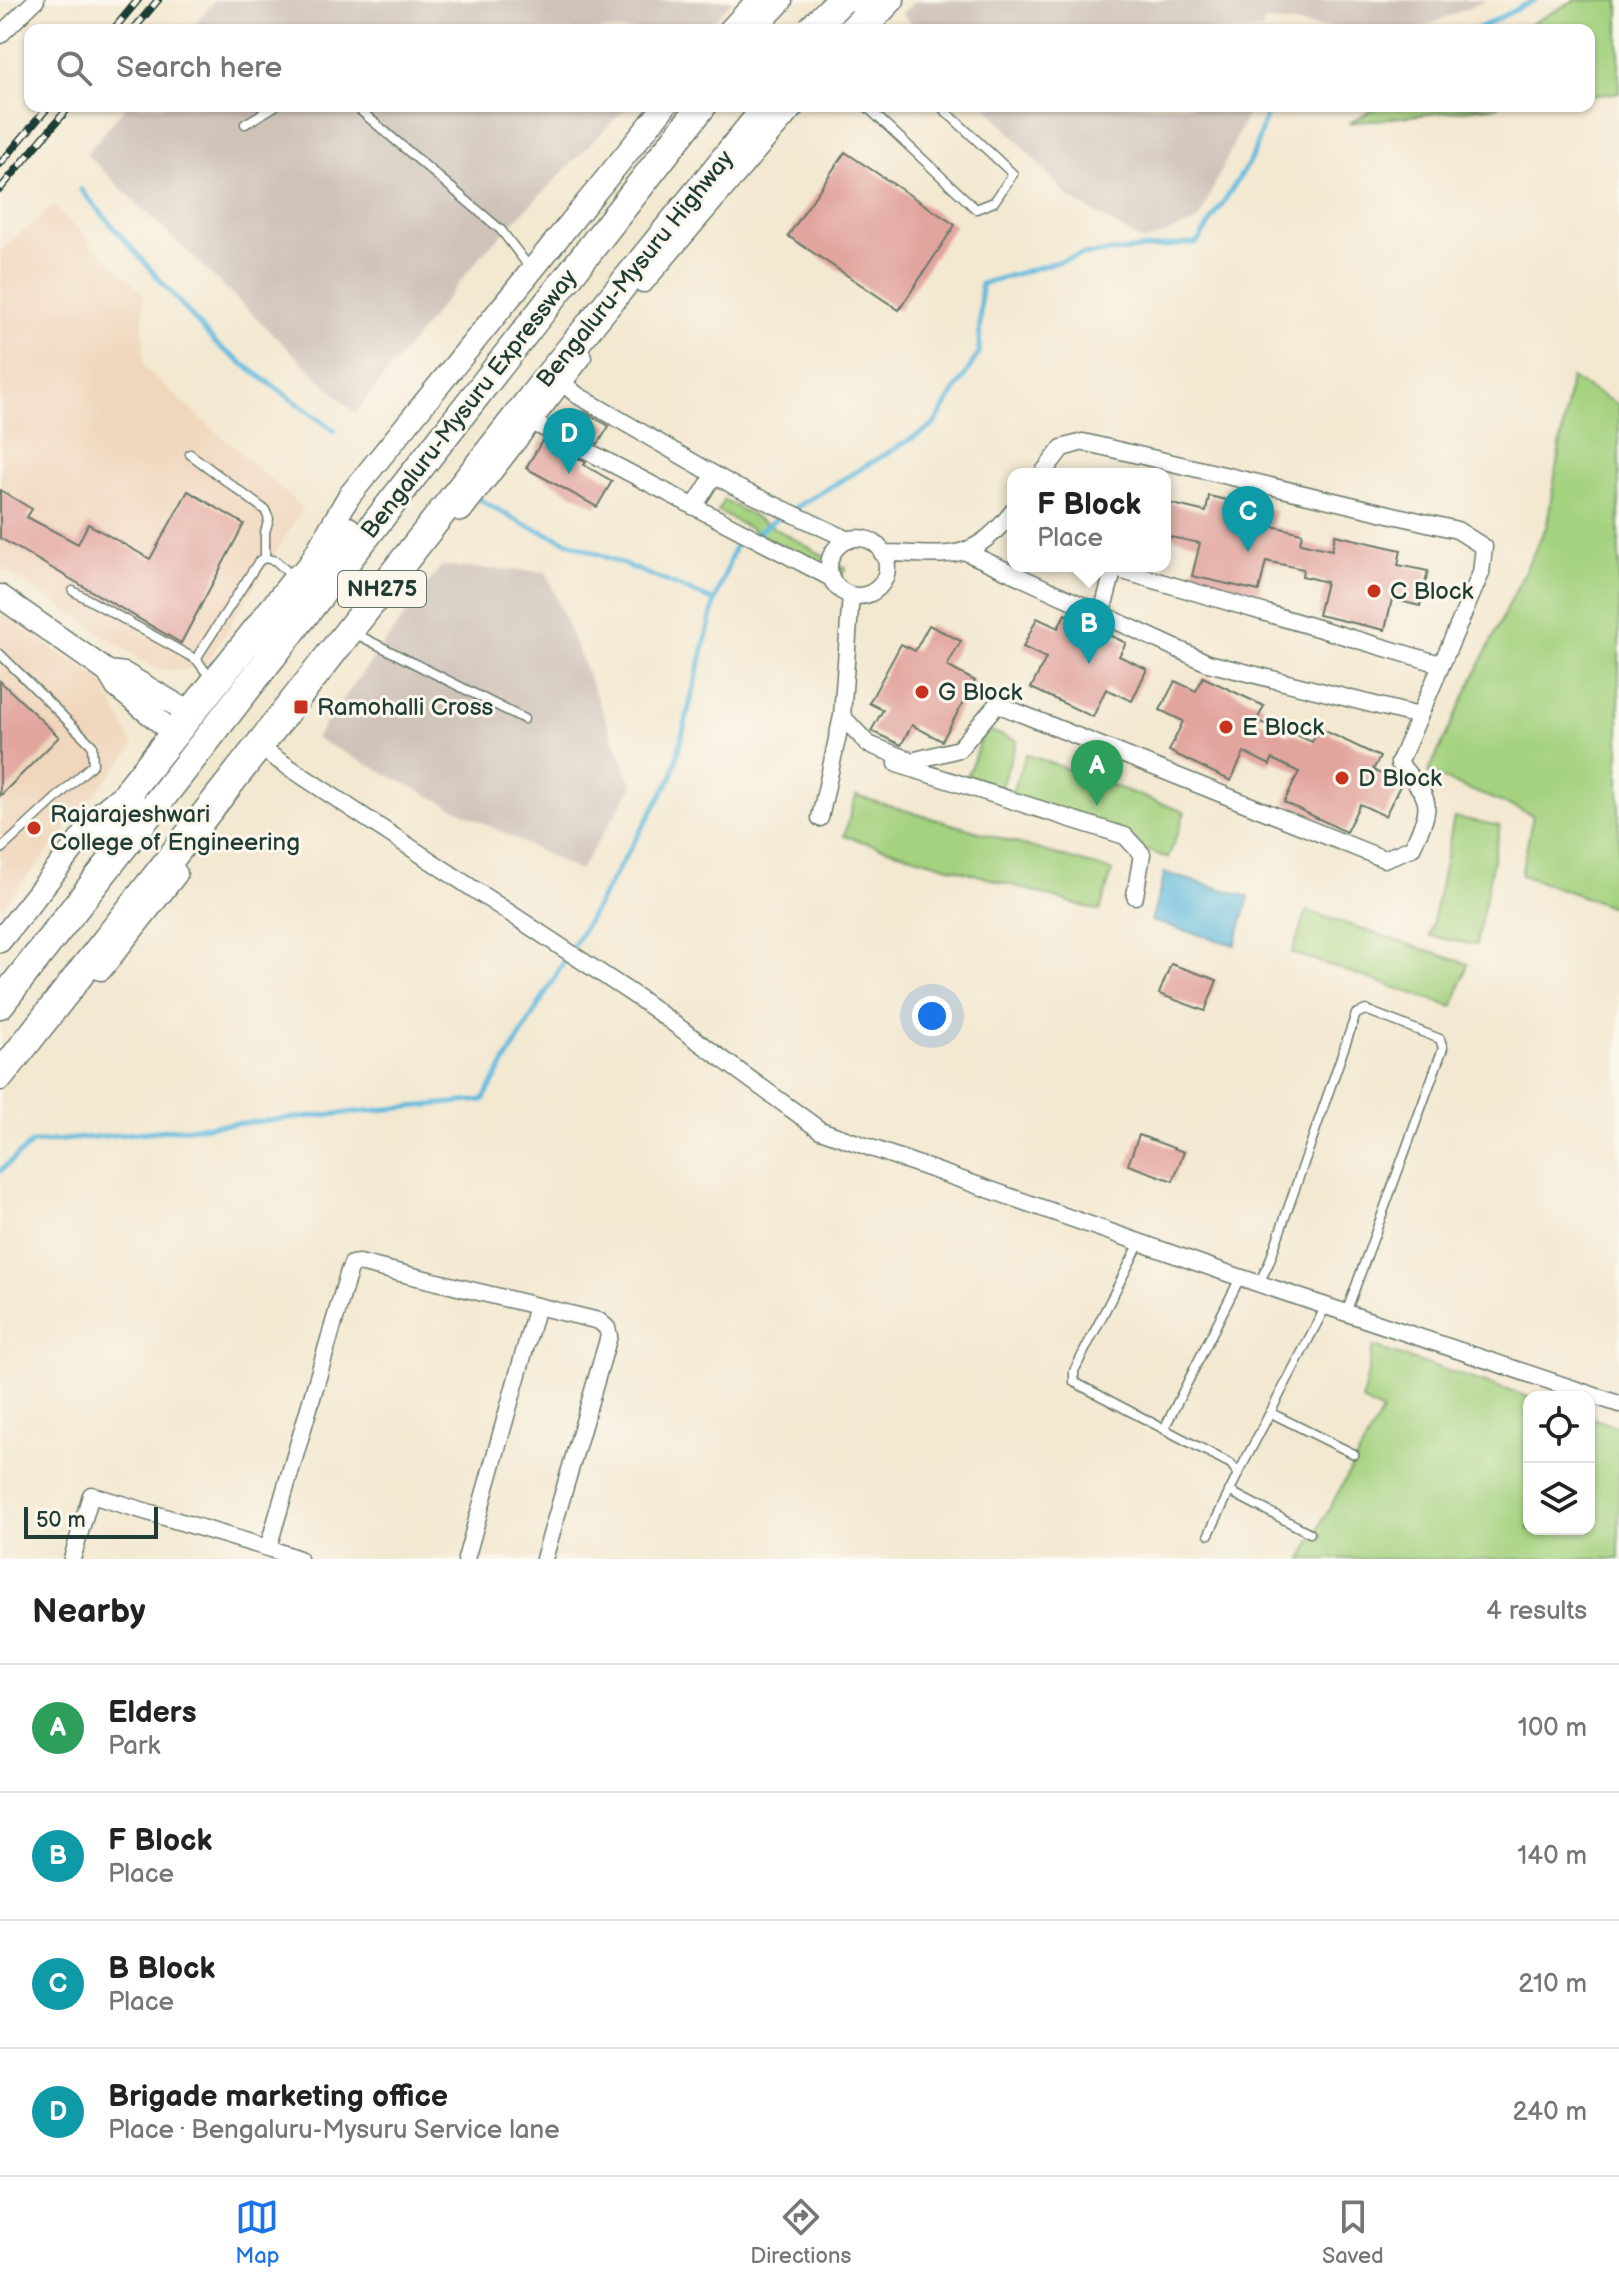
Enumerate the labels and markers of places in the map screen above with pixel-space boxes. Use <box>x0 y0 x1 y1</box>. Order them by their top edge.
pin: D <box>543 408 595 474</box>
pin: C <box>1222 486 1274 552</box>
place label: C Block <box>1390 577 1474 606</box>
marker: C Block <box>1365 582 1383 600</box>
pin: B <box>1063 598 1115 664</box>
place label: G Block <box>938 678 1023 707</box>
marker: G Block <box>913 683 931 701</box>
place label: Ramohalli Cross <box>317 693 494 722</box>
marker: Ramohalli Cross <box>292 698 310 716</box>
place label: E Block <box>1242 713 1324 742</box>
marker: E Block <box>1217 718 1235 736</box>
pin: A <box>1071 740 1123 806</box>
place label: D Block <box>1358 764 1442 793</box>
marker: D Block <box>1333 769 1351 787</box>
place label: Rajarajeshwari College of Engineering <box>50 800 300 857</box>
marker: Rajarajeshwari College of Engineering <box>25 819 43 837</box>

